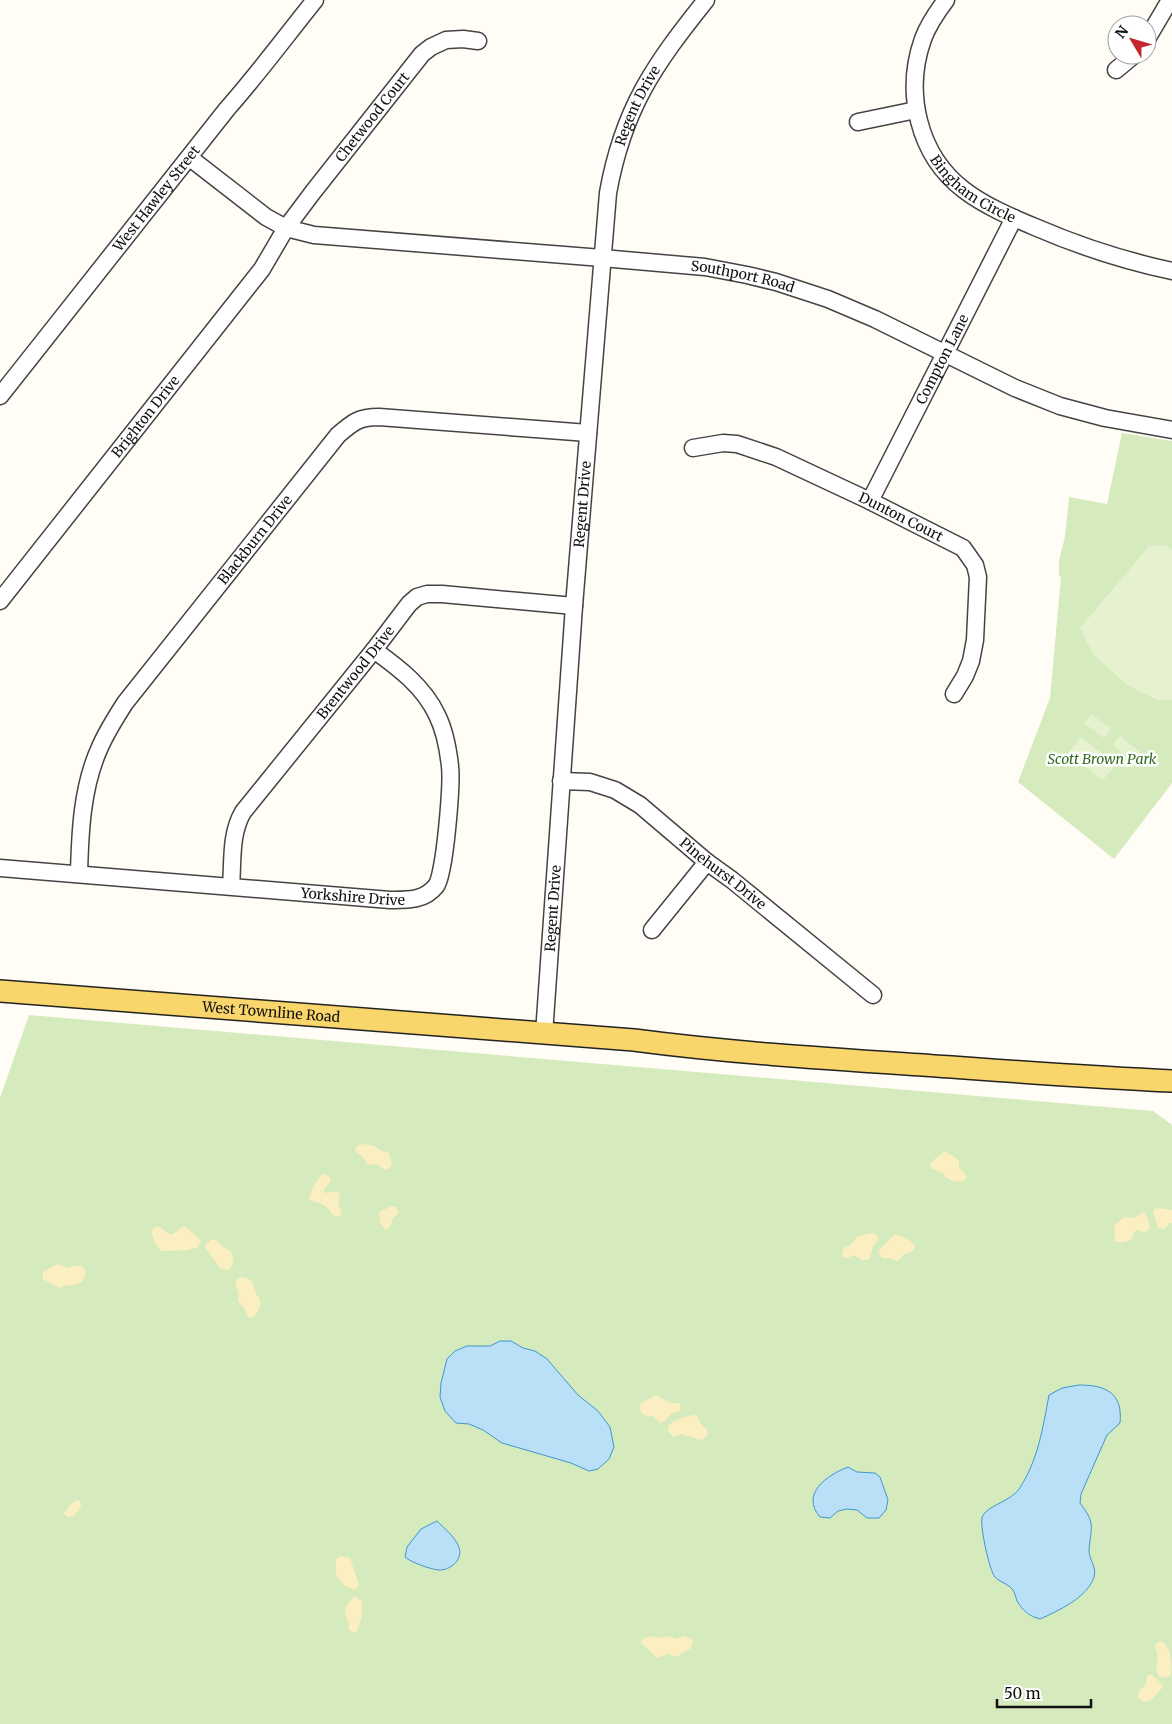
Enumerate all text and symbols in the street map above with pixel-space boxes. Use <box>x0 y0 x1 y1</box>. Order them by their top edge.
north arrow <box>1107 15 1157 65</box>
text: N <box>1111 22 1132 42</box>
street label: Regent Drive <box>611 62 664 148</box>
street label: Chetwood Court <box>331 68 414 166</box>
street label: West Hawley Street <box>108 141 204 256</box>
street label: Bingham Circle <box>926 152 1018 227</box>
street label: Southport Road <box>690 257 798 297</box>
street label: Compton Lane <box>912 311 972 407</box>
street label: Brighton Drive <box>108 372 184 461</box>
street label: Regent Drive <box>570 460 595 548</box>
street label: Dunton Court <box>856 488 947 546</box>
street label: Blackburn Drive <box>214 491 296 588</box>
street label: Brentwood Drive <box>313 622 398 723</box>
park label: Scott Brown Park <box>1047 750 1157 768</box>
street label: Pinehurst Drive <box>676 834 770 913</box>
street label: Regent Drive <box>541 864 565 952</box>
street label: Yorkshire Drive <box>299 884 405 909</box>
street label: West Townline Road <box>201 998 341 1026</box>
scale bar <box>997 1676 1091 1708</box>
text: 50 m <box>1004 1684 1041 1703</box>

